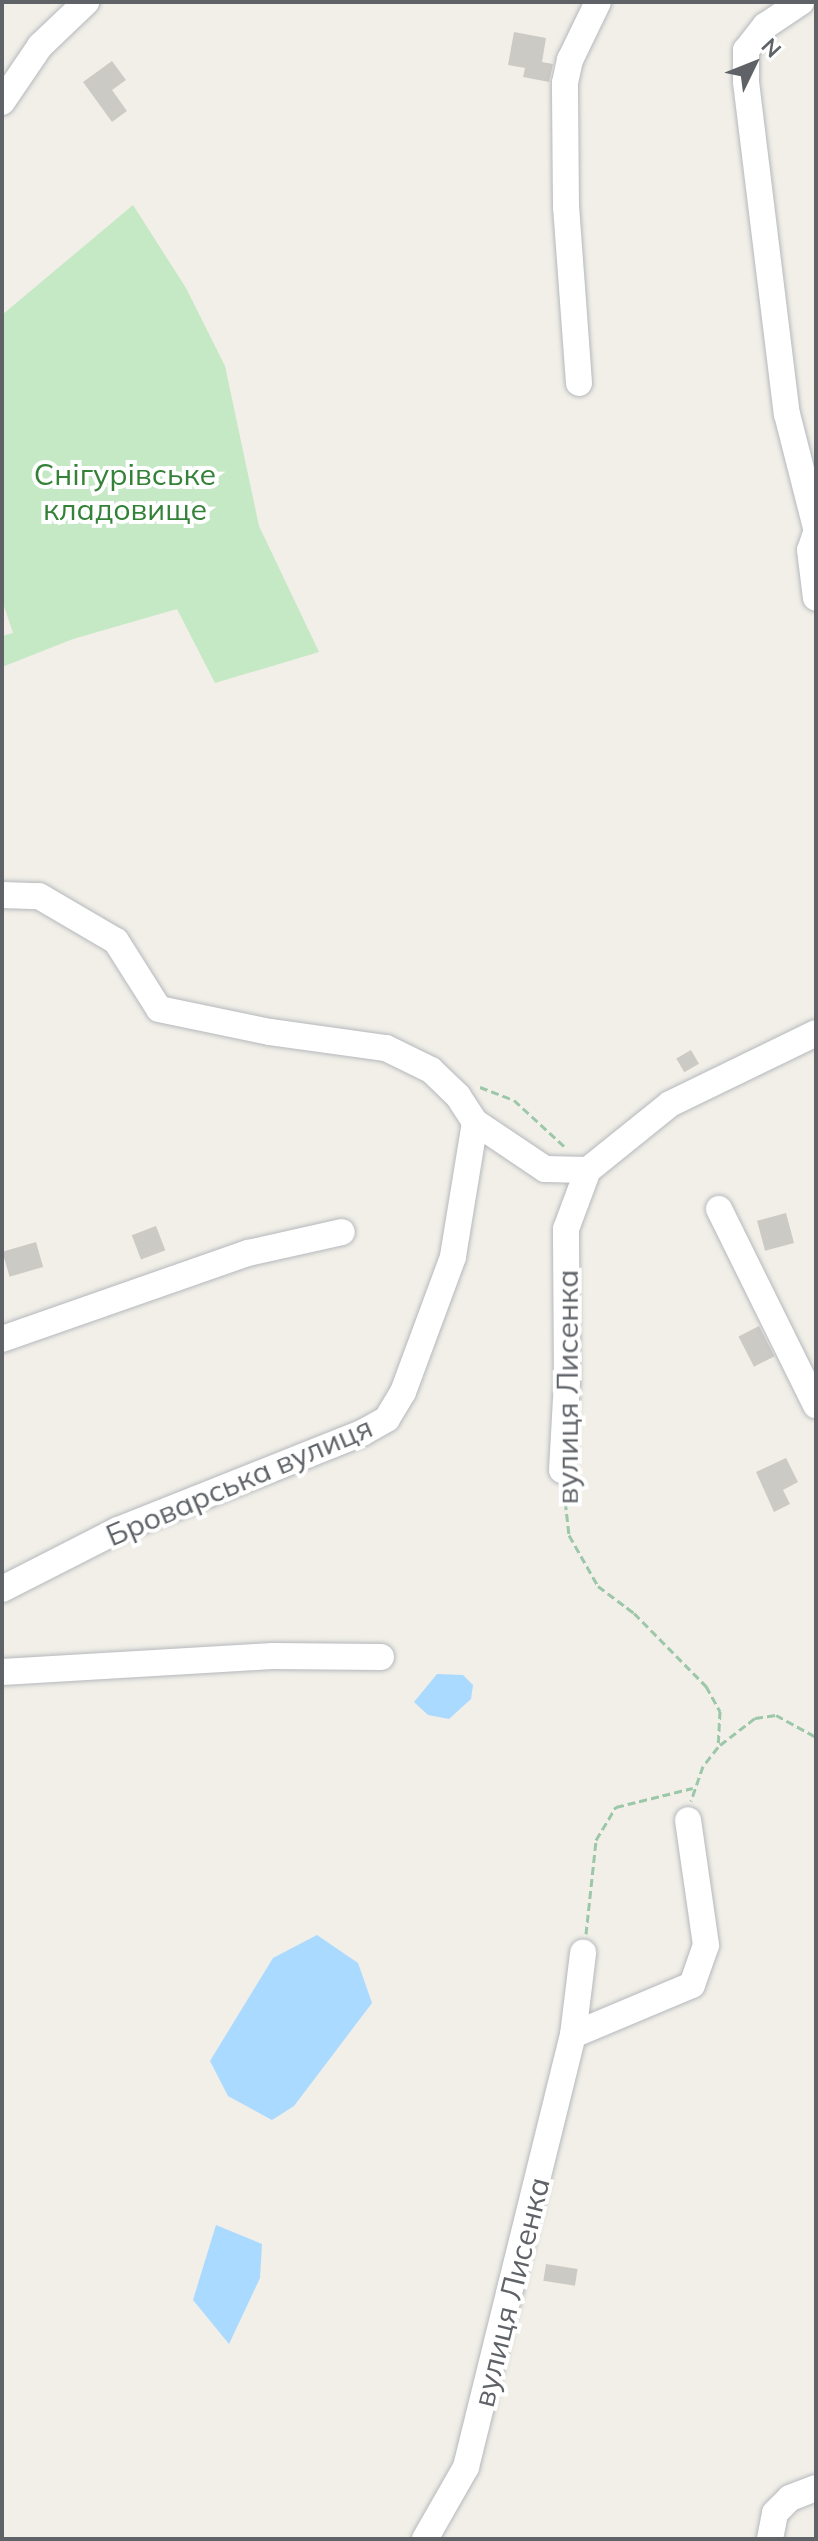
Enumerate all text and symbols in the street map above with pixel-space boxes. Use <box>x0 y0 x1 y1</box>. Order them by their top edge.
north arrow <box>714 24 794 104</box>
text: N <box>756 32 787 63</box>
park label: Снігурівське кладовище <box>34 456 216 526</box>
street label: вулиця Лисенка <box>549 1269 585 1505</box>
street label: Броварська вулиця <box>101 1409 377 1553</box>
street label: вулиця Лисенка <box>465 2174 557 2410</box>

